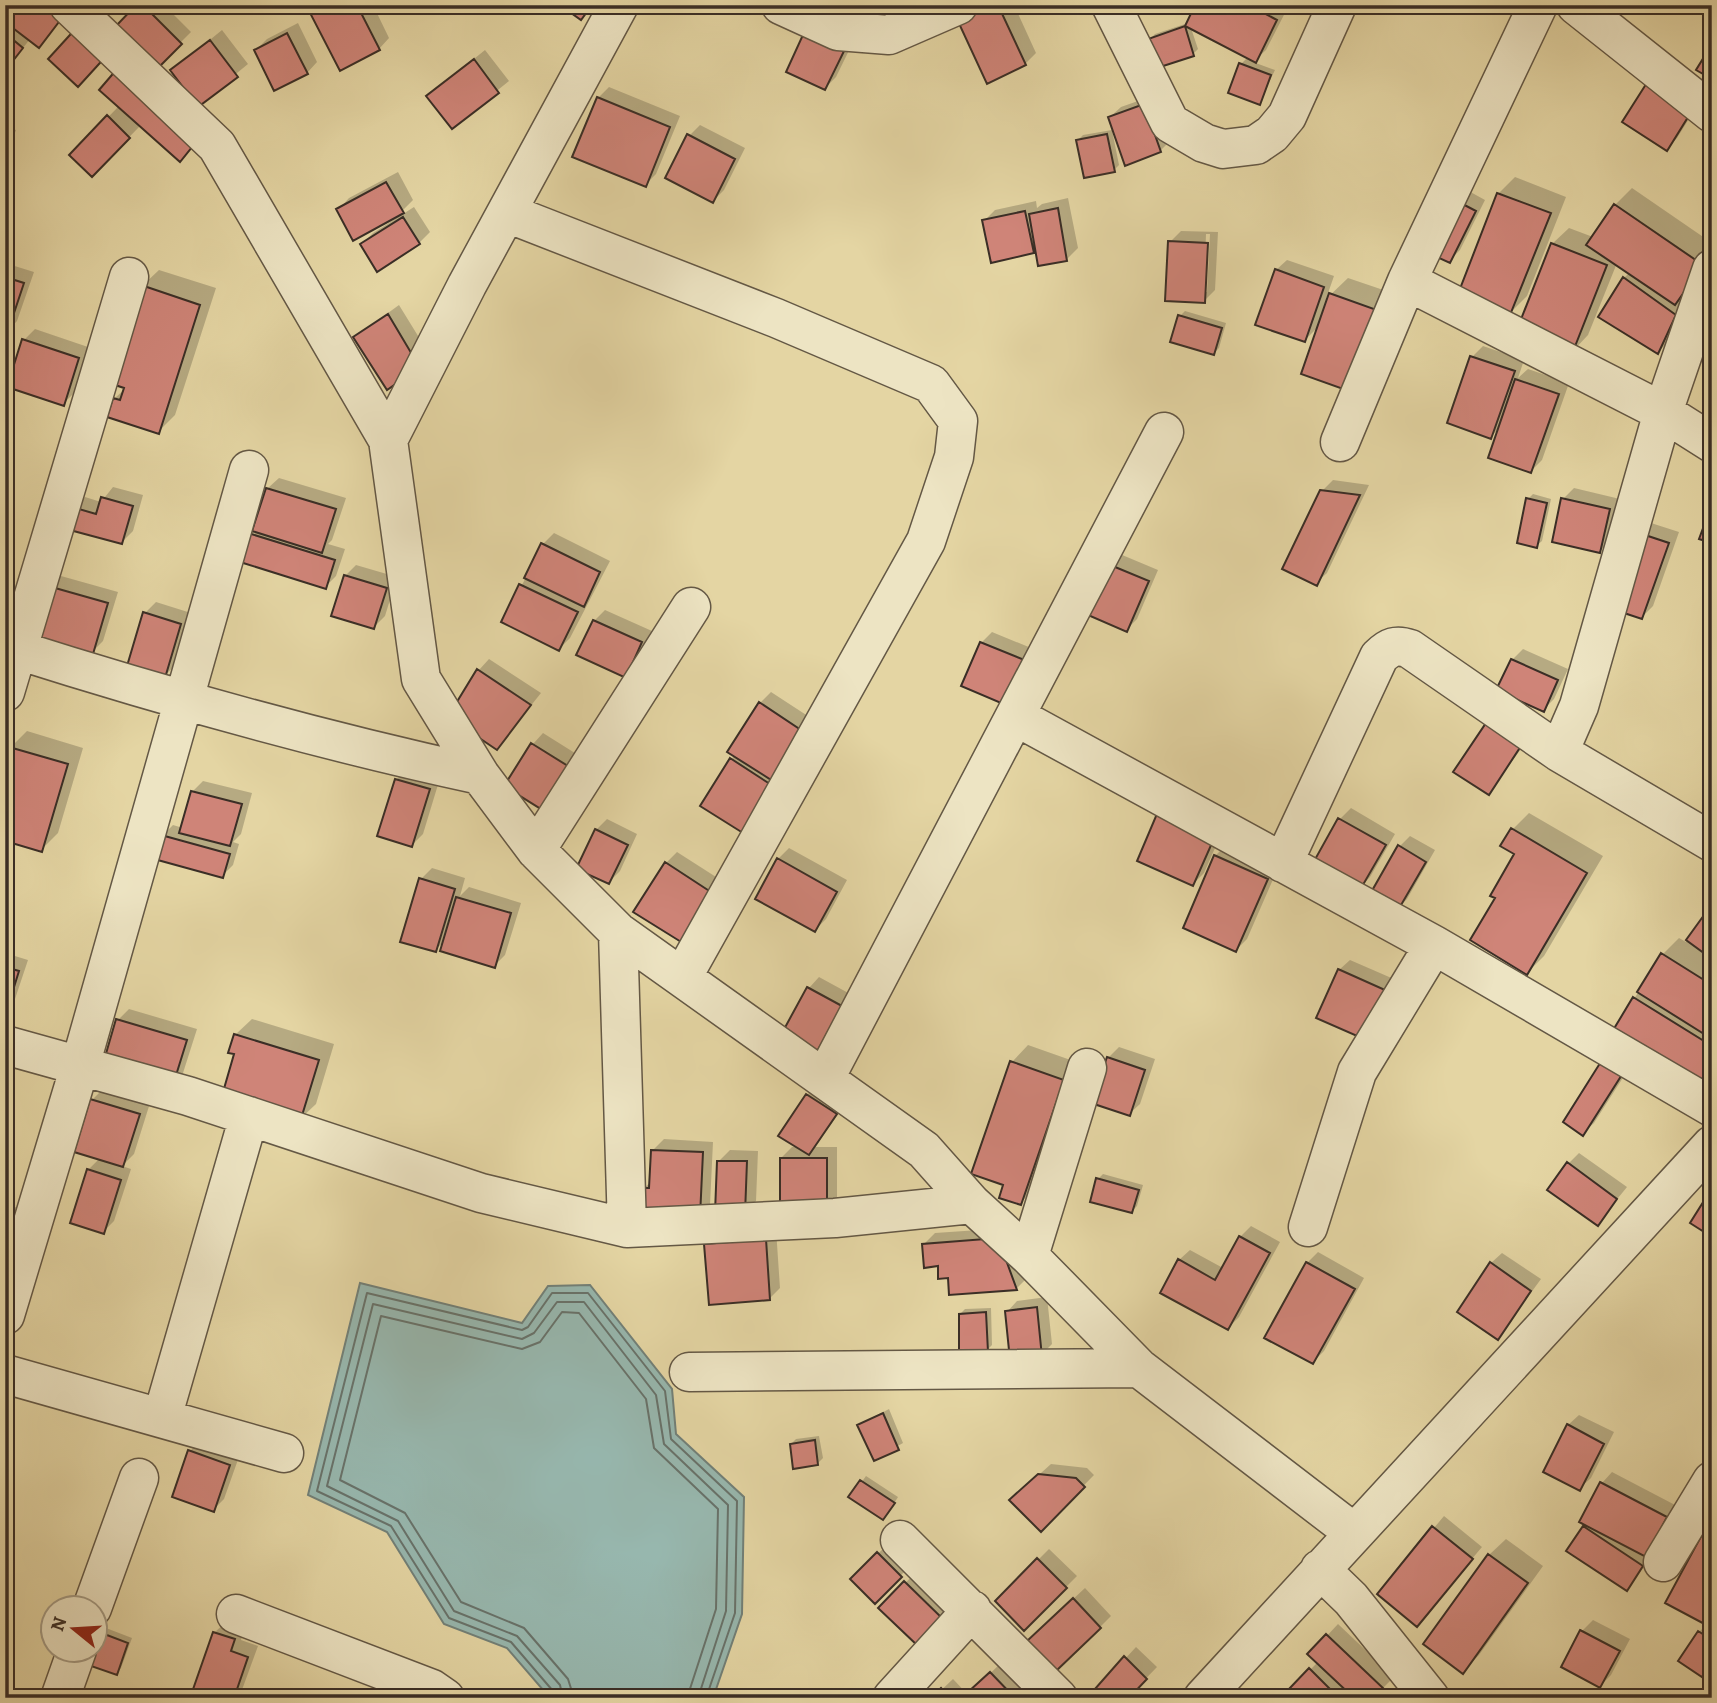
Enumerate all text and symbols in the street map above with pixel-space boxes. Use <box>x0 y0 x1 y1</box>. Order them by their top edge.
north arrow <box>38 1594 108 1664</box>
text: N <box>44 1613 73 1635</box>

